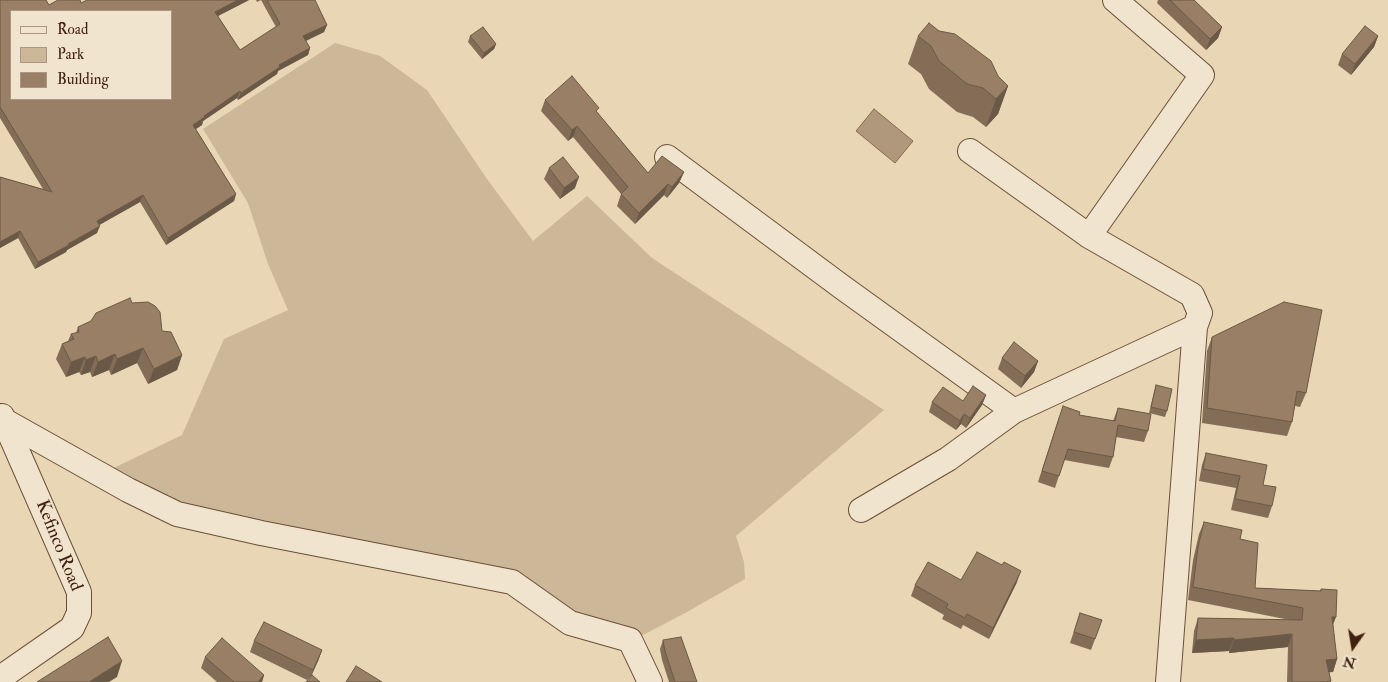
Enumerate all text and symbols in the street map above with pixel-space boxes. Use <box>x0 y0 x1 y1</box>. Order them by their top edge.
legend <box>10 10 172 100</box>
text: Road <box>57 20 88 39</box>
text: Park <box>57 45 84 64</box>
text: Building <box>57 70 109 89</box>
street label: Kefinco Road <box>30 497 86 595</box>
north arrow <box>1328 622 1378 672</box>
text: N <box>1341 652 1358 672</box>

